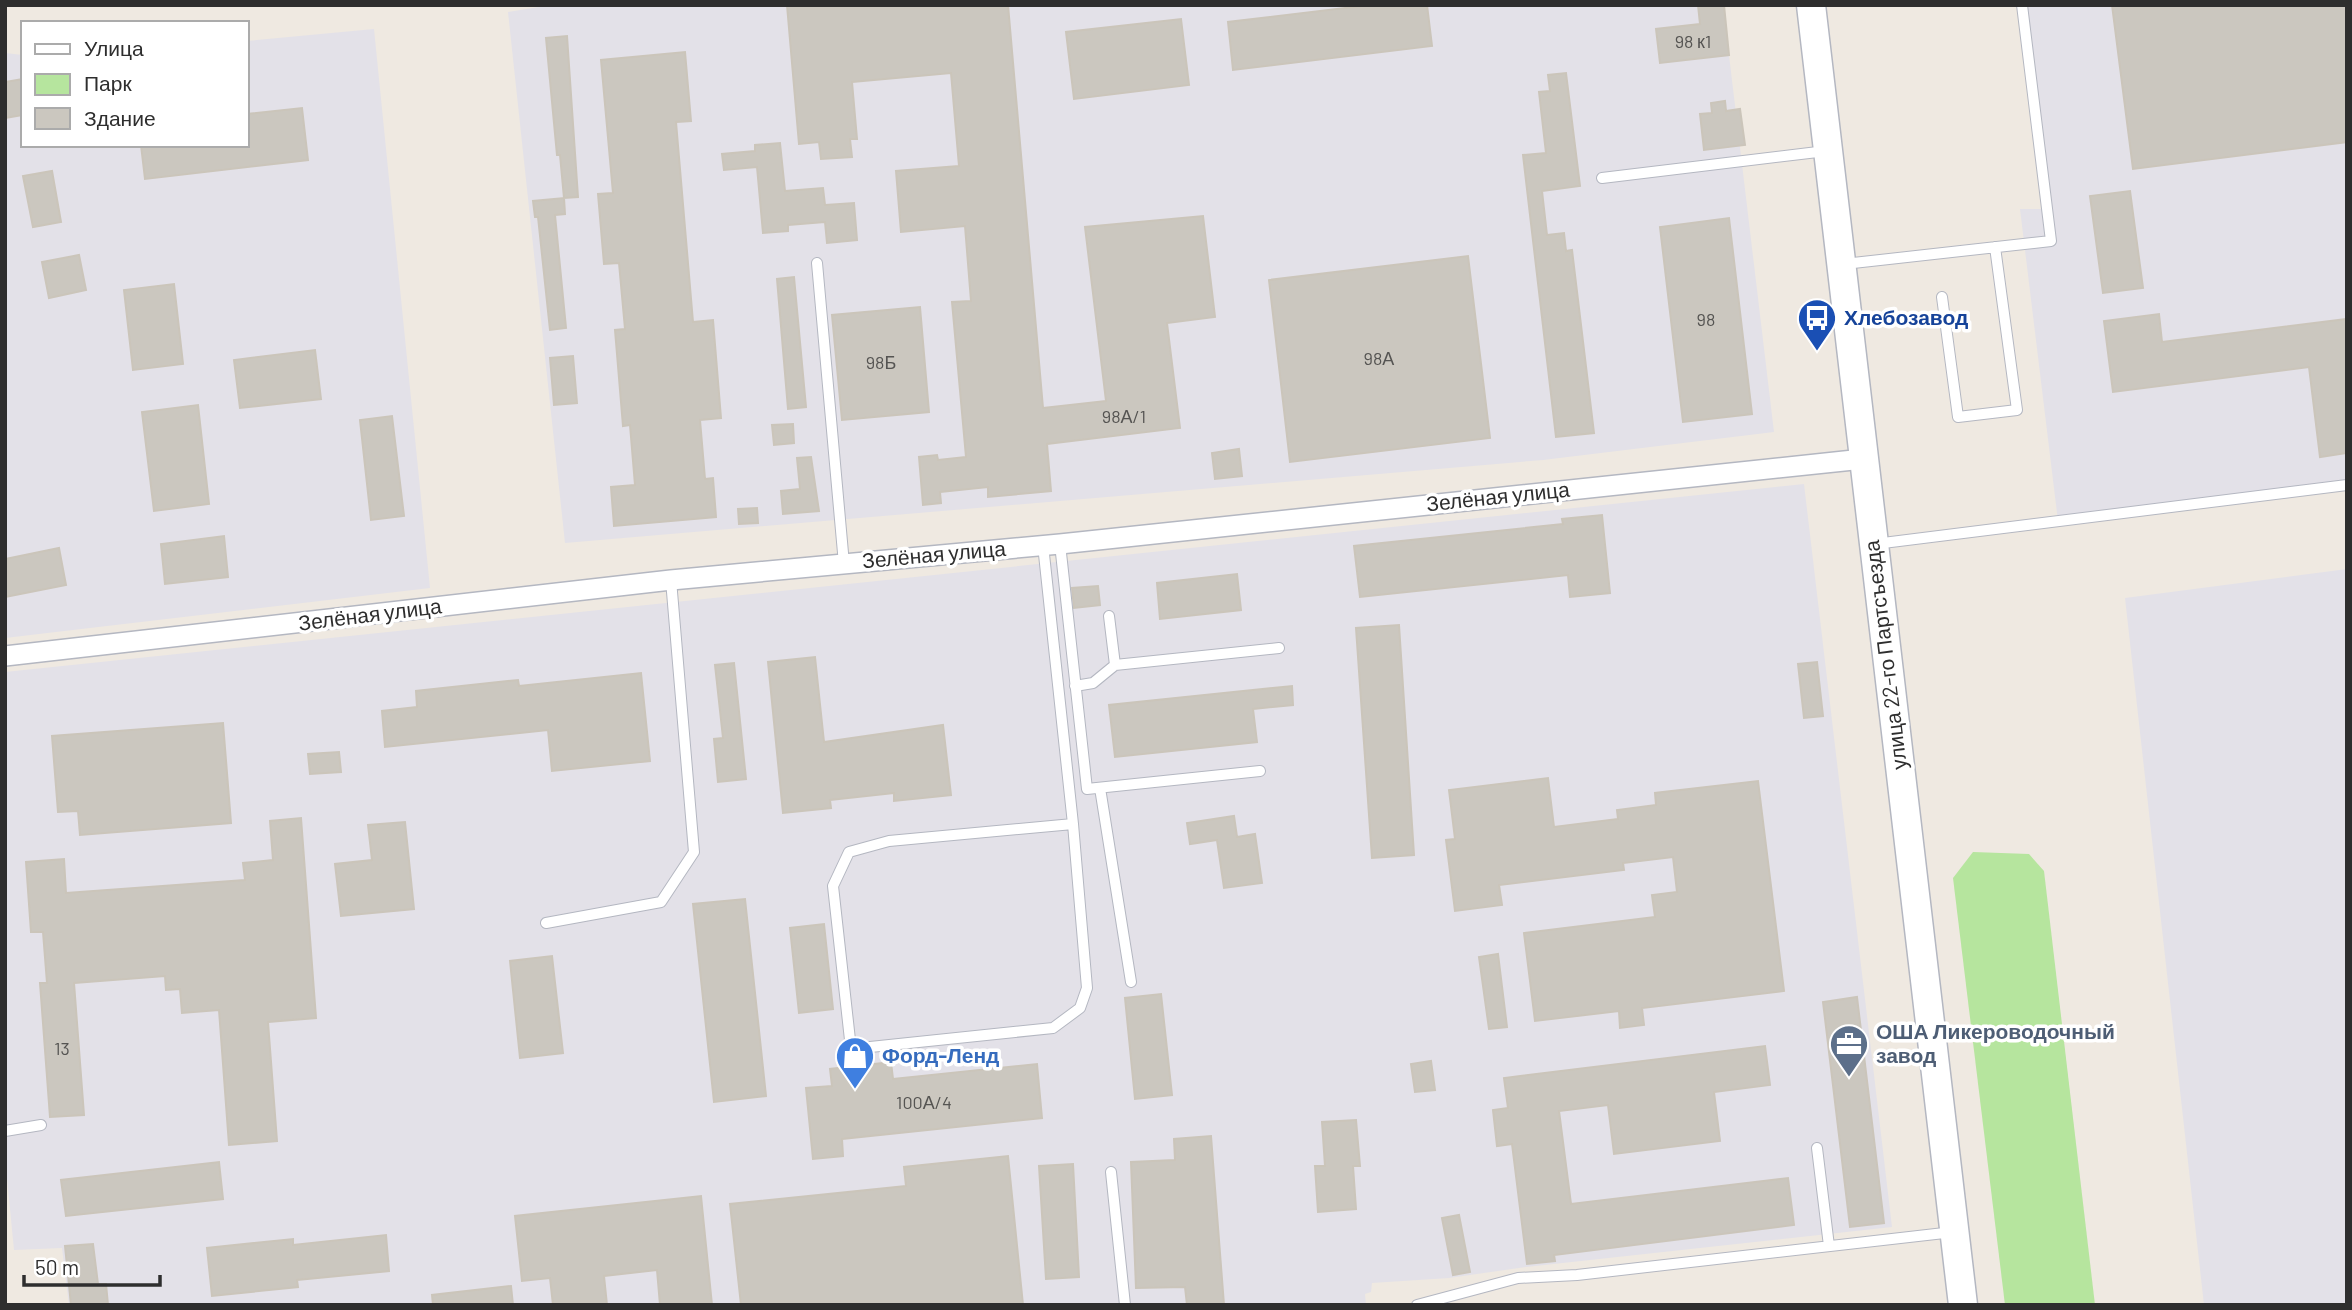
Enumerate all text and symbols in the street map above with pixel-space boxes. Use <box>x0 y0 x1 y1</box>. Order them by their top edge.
legend <box>21 21 248 147</box>
house number: 98 к1 <box>1675 30 1711 52</box>
text: Улица <box>84 35 144 60</box>
text: Парк <box>84 70 132 95</box>
text: Здание <box>84 105 156 130</box>
bus stop icon: Хлебозавод <box>1796 297 1838 352</box>
place label: Хлебозавод <box>1844 304 1968 329</box>
house number: 98 <box>1697 308 1715 330</box>
house number: 98А <box>1364 347 1394 369</box>
house number: 98Б <box>866 351 896 373</box>
house number: 98А/1 <box>1102 405 1146 427</box>
street label: Зелёная улица <box>1425 476 1571 515</box>
street label: Зелёная улица <box>861 535 1007 572</box>
street label: улица 22-го Партсъезда <box>1858 539 1911 771</box>
street label: Зелёная улица <box>297 592 443 635</box>
place label: ОША Ликероводочный завод <box>1876 1018 2115 1067</box>
office icon: ОША Ликероводочный завод <box>1828 1023 1870 1078</box>
shop icon: Форд-Ленд <box>834 1035 876 1090</box>
house number: 13 <box>54 1037 70 1059</box>
place label: Форд-Ленд <box>882 1042 999 1067</box>
house number: 100А/4 <box>896 1091 952 1113</box>
scale bar <box>24 1244 161 1288</box>
text: 50 m <box>35 1254 79 1279</box>

